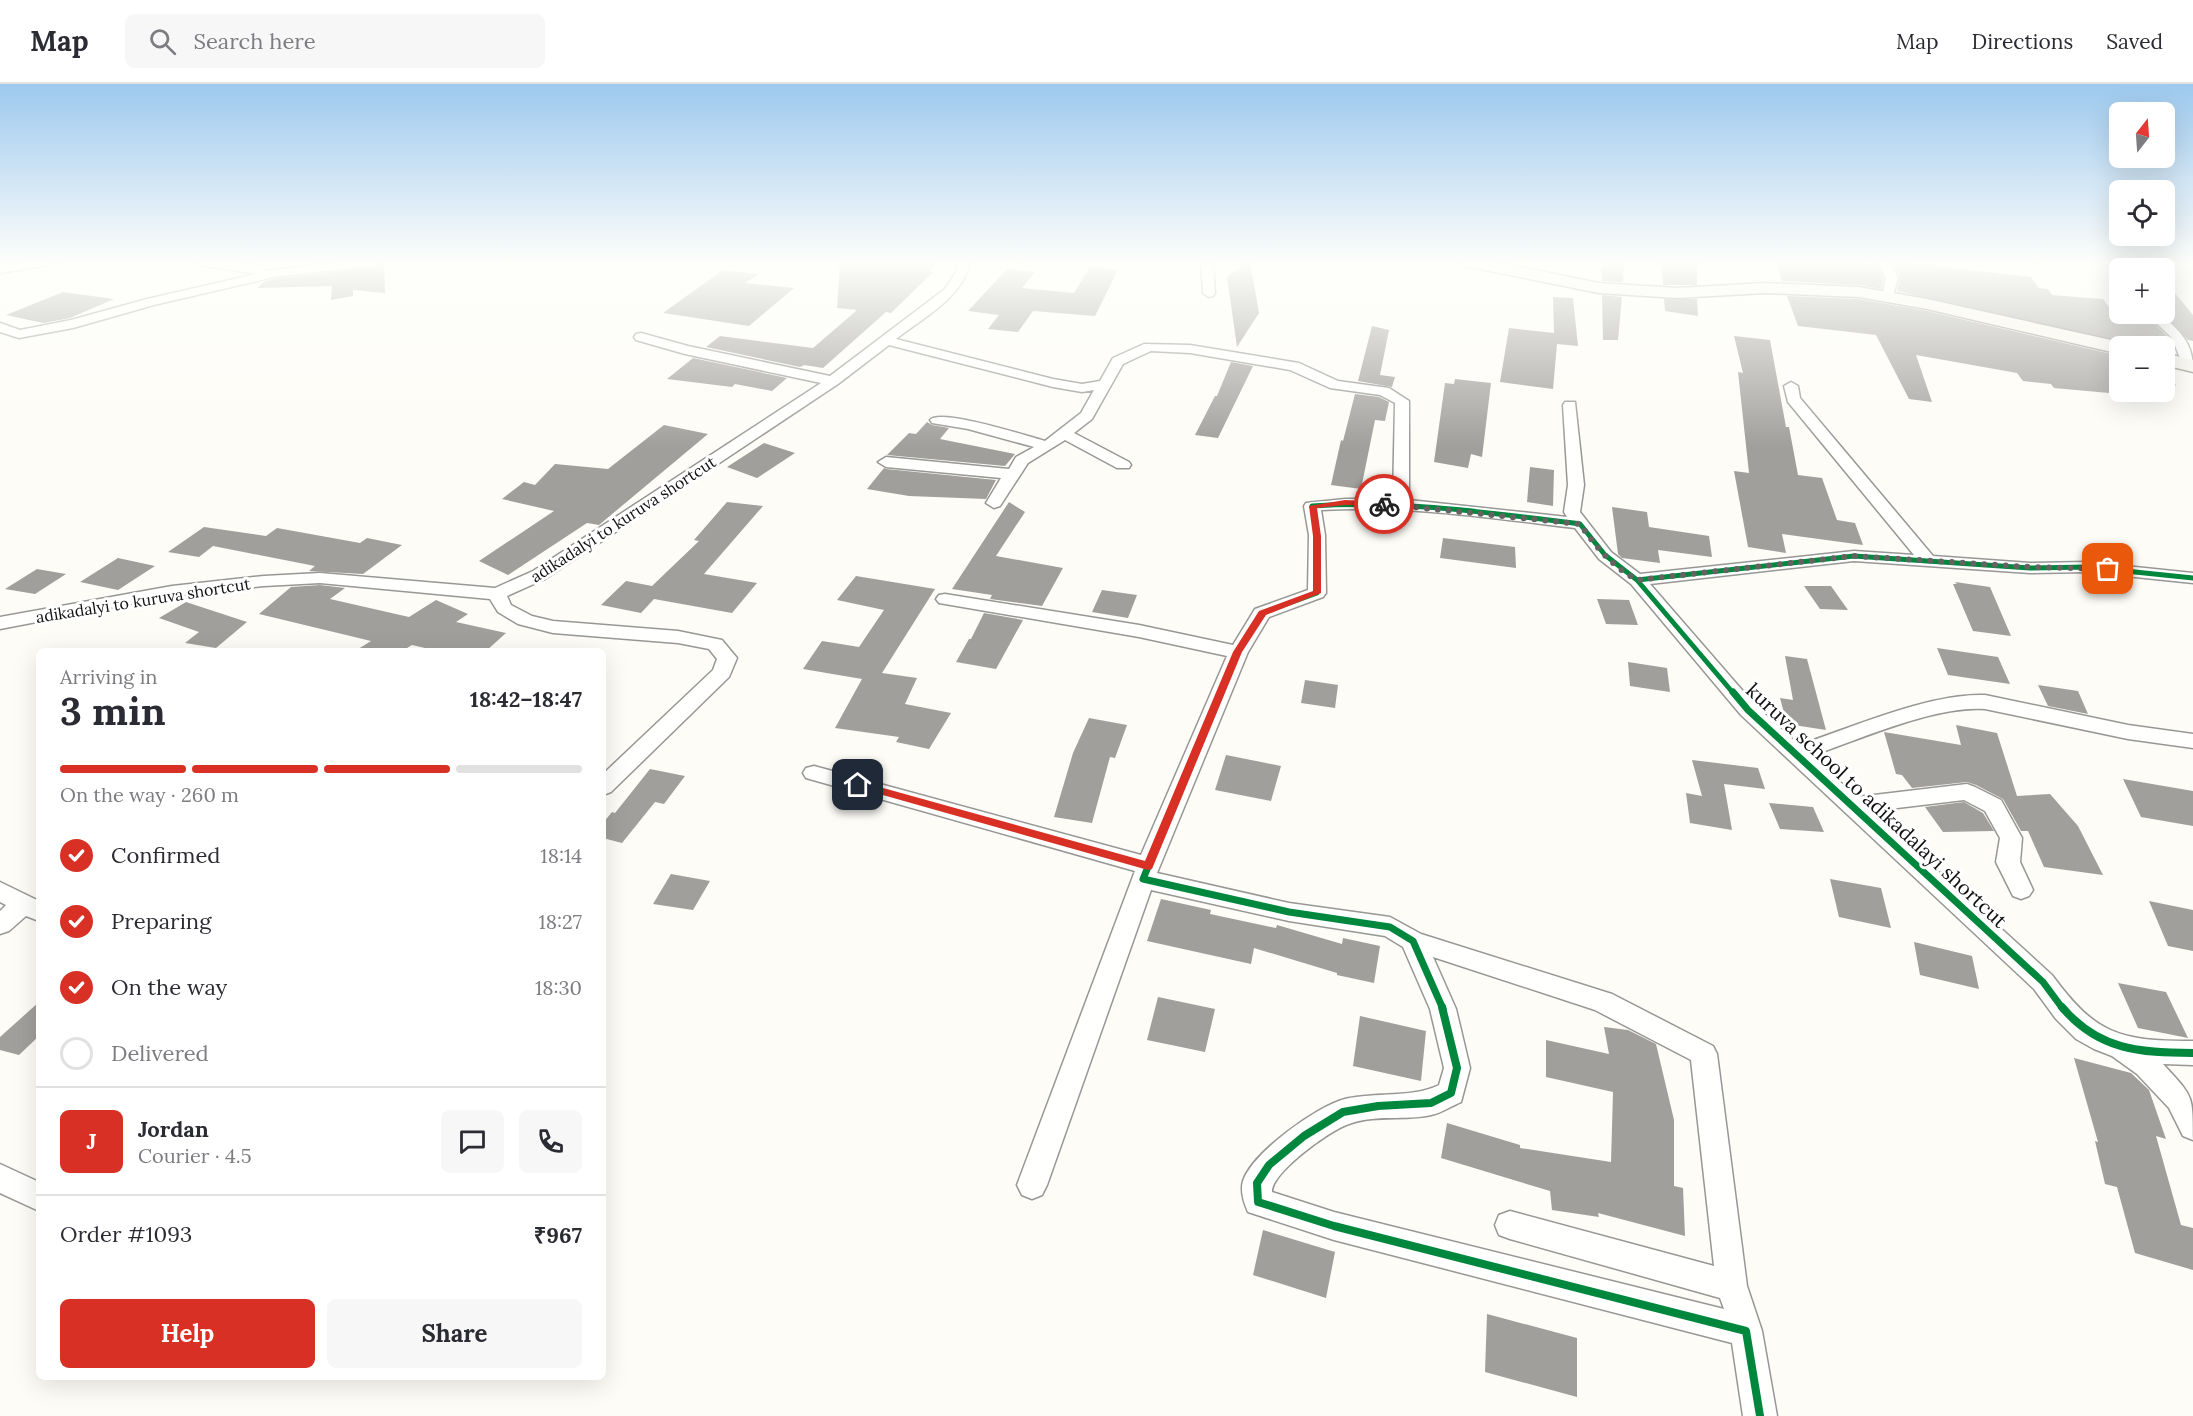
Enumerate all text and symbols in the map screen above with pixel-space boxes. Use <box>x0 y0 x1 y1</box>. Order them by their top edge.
search box <box>125 14 545 68</box>
text: Map <box>30 23 89 59</box>
icon: search <box>146 25 179 58</box>
text: Search here <box>194 27 316 55</box>
text: Map <box>1896 28 1939 55</box>
text: Directions <box>1972 28 2073 55</box>
text: Saved <box>2106 28 2163 55</box>
north arrow <box>2109 102 2175 168</box>
map controls <box>2109 102 2175 402</box>
button: locate <box>2109 180 2175 246</box>
button: + <box>2109 258 2175 324</box>
button: − <box>2109 336 2175 402</box>
street label: adikadalyi to kuruva shortcut <box>527 451 720 586</box>
courier <box>1354 474 1414 534</box>
icon: bike <box>1368 488 1401 521</box>
pin <box>2082 543 2133 594</box>
icon: bag <box>2091 552 2124 585</box>
street label: adikadalyi to kuruva shortcut <box>34 573 252 627</box>
text: Arriving in <box>60 664 157 689</box>
street label: kuruva school to adikadalayi shortcut <box>1741 677 2013 933</box>
text: 18:42–18:47 <box>470 685 582 713</box>
text: 3 min <box>60 686 166 736</box>
pin <box>832 759 883 810</box>
icon: home <box>841 768 874 801</box>
text: On the way · 260 m <box>60 782 239 807</box>
icon: check <box>60 839 93 872</box>
text: Confirmed <box>111 841 220 869</box>
text: 18:14 <box>540 843 582 868</box>
icon: check <box>60 905 93 938</box>
text: Preparing <box>111 907 211 935</box>
text: 18:27 <box>539 909 582 934</box>
icon: check <box>60 971 93 1004</box>
text: On the way <box>111 973 227 1001</box>
text: 18:30 <box>535 975 582 1000</box>
text: Delivered <box>111 1039 209 1067</box>
button: chat <box>441 1110 504 1173</box>
button: phone <box>519 1110 582 1173</box>
text: Jordan <box>138 1115 209 1143</box>
text: J <box>87 1127 96 1155</box>
text: Courier · 4.5 <box>138 1143 252 1168</box>
text: Order #1093 <box>60 1220 192 1248</box>
text: ₹967 <box>534 1221 582 1249</box>
button: Help <box>60 1299 315 1368</box>
button: Share <box>327 1299 582 1368</box>

